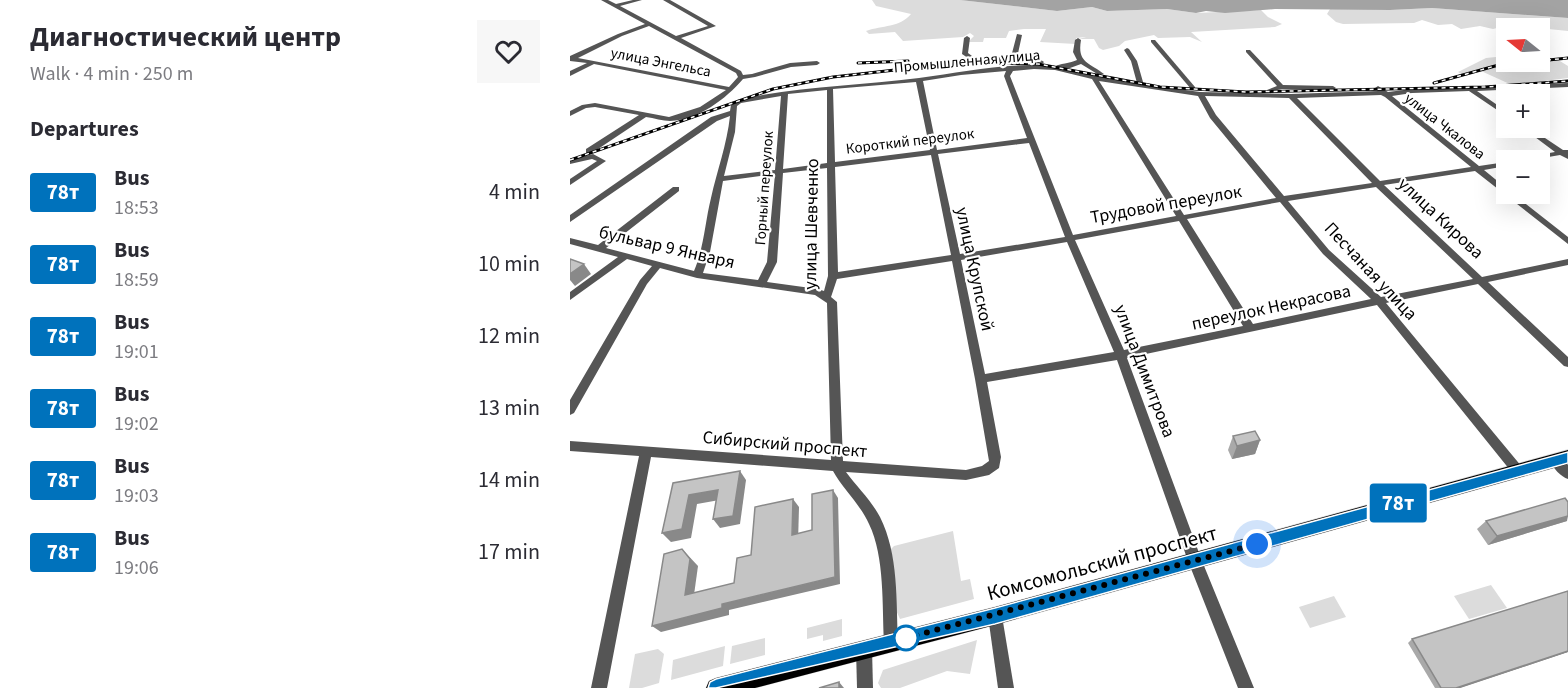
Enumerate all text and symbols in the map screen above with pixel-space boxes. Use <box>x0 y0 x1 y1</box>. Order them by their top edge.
text: Диагностический центр <box>30 17 341 57</box>
north arrow <box>1496 18 1550 72</box>
map controls <box>1496 18 1550 204</box>
button: heart <box>477 20 540 83</box>
street label: улица Энгельса <box>609 42 713 83</box>
street label: Промышленная улица <box>893 45 1041 78</box>
text: Walk · 4 min · 250 m <box>30 60 193 88</box>
button: + <box>1496 84 1550 138</box>
street label: улица Чкалова <box>1400 88 1490 165</box>
text: Departures <box>30 113 139 145</box>
street label: Короткий переулок <box>845 123 976 160</box>
street label: Горный переулок <box>750 130 779 246</box>
button: − <box>1496 150 1550 204</box>
street label: улица Шевченко <box>798 158 825 290</box>
text: Bus <box>114 162 150 194</box>
street label: улица Кирова <box>1392 172 1489 265</box>
text: 4 min <box>489 176 540 208</box>
text: 78т <box>47 177 79 207</box>
street label: Трудовой переулок <box>1088 179 1244 230</box>
text: 18:53 <box>114 194 159 222</box>
street label: улица Крупской <box>949 205 1000 333</box>
street label: Песчаная улица <box>1318 217 1423 326</box>
street label: бульвар 9 Января <box>597 220 737 275</box>
text: Bus <box>114 234 150 266</box>
text: 10 min <box>478 248 540 280</box>
text: 78т <box>47 249 79 279</box>
text: 18:59 <box>114 266 159 294</box>
street label: переулок Некрасова <box>1189 278 1353 337</box>
street label: улица Димитрова <box>1108 301 1181 441</box>
text: Bus <box>114 306 150 338</box>
text: 12 min <box>478 320 540 352</box>
text: 78т <box>47 321 79 351</box>
text: 19:01 <box>114 338 159 366</box>
text: Bus <box>114 378 150 410</box>
text: 13 min <box>478 392 540 424</box>
text: 78т <box>47 393 79 423</box>
text: 19:02 <box>114 410 159 438</box>
street label: Сибирский проспект <box>702 425 868 464</box>
text: Bus <box>114 450 150 482</box>
text: 14 min <box>478 464 540 496</box>
text: 78т <box>47 465 79 495</box>
text: 19:03 <box>114 482 159 510</box>
line badge: 78т <box>1364 484 1432 522</box>
text: 78т <box>1382 488 1414 518</box>
street label: Комсомольский проспект <box>984 518 1221 608</box>
text: Bus <box>114 522 150 554</box>
your location <box>1242 529 1272 559</box>
text: 17 min <box>478 536 540 568</box>
text: 78т <box>47 537 79 567</box>
text: 19:06 <box>114 554 159 582</box>
unlabelled marker <box>893 625 919 651</box>

